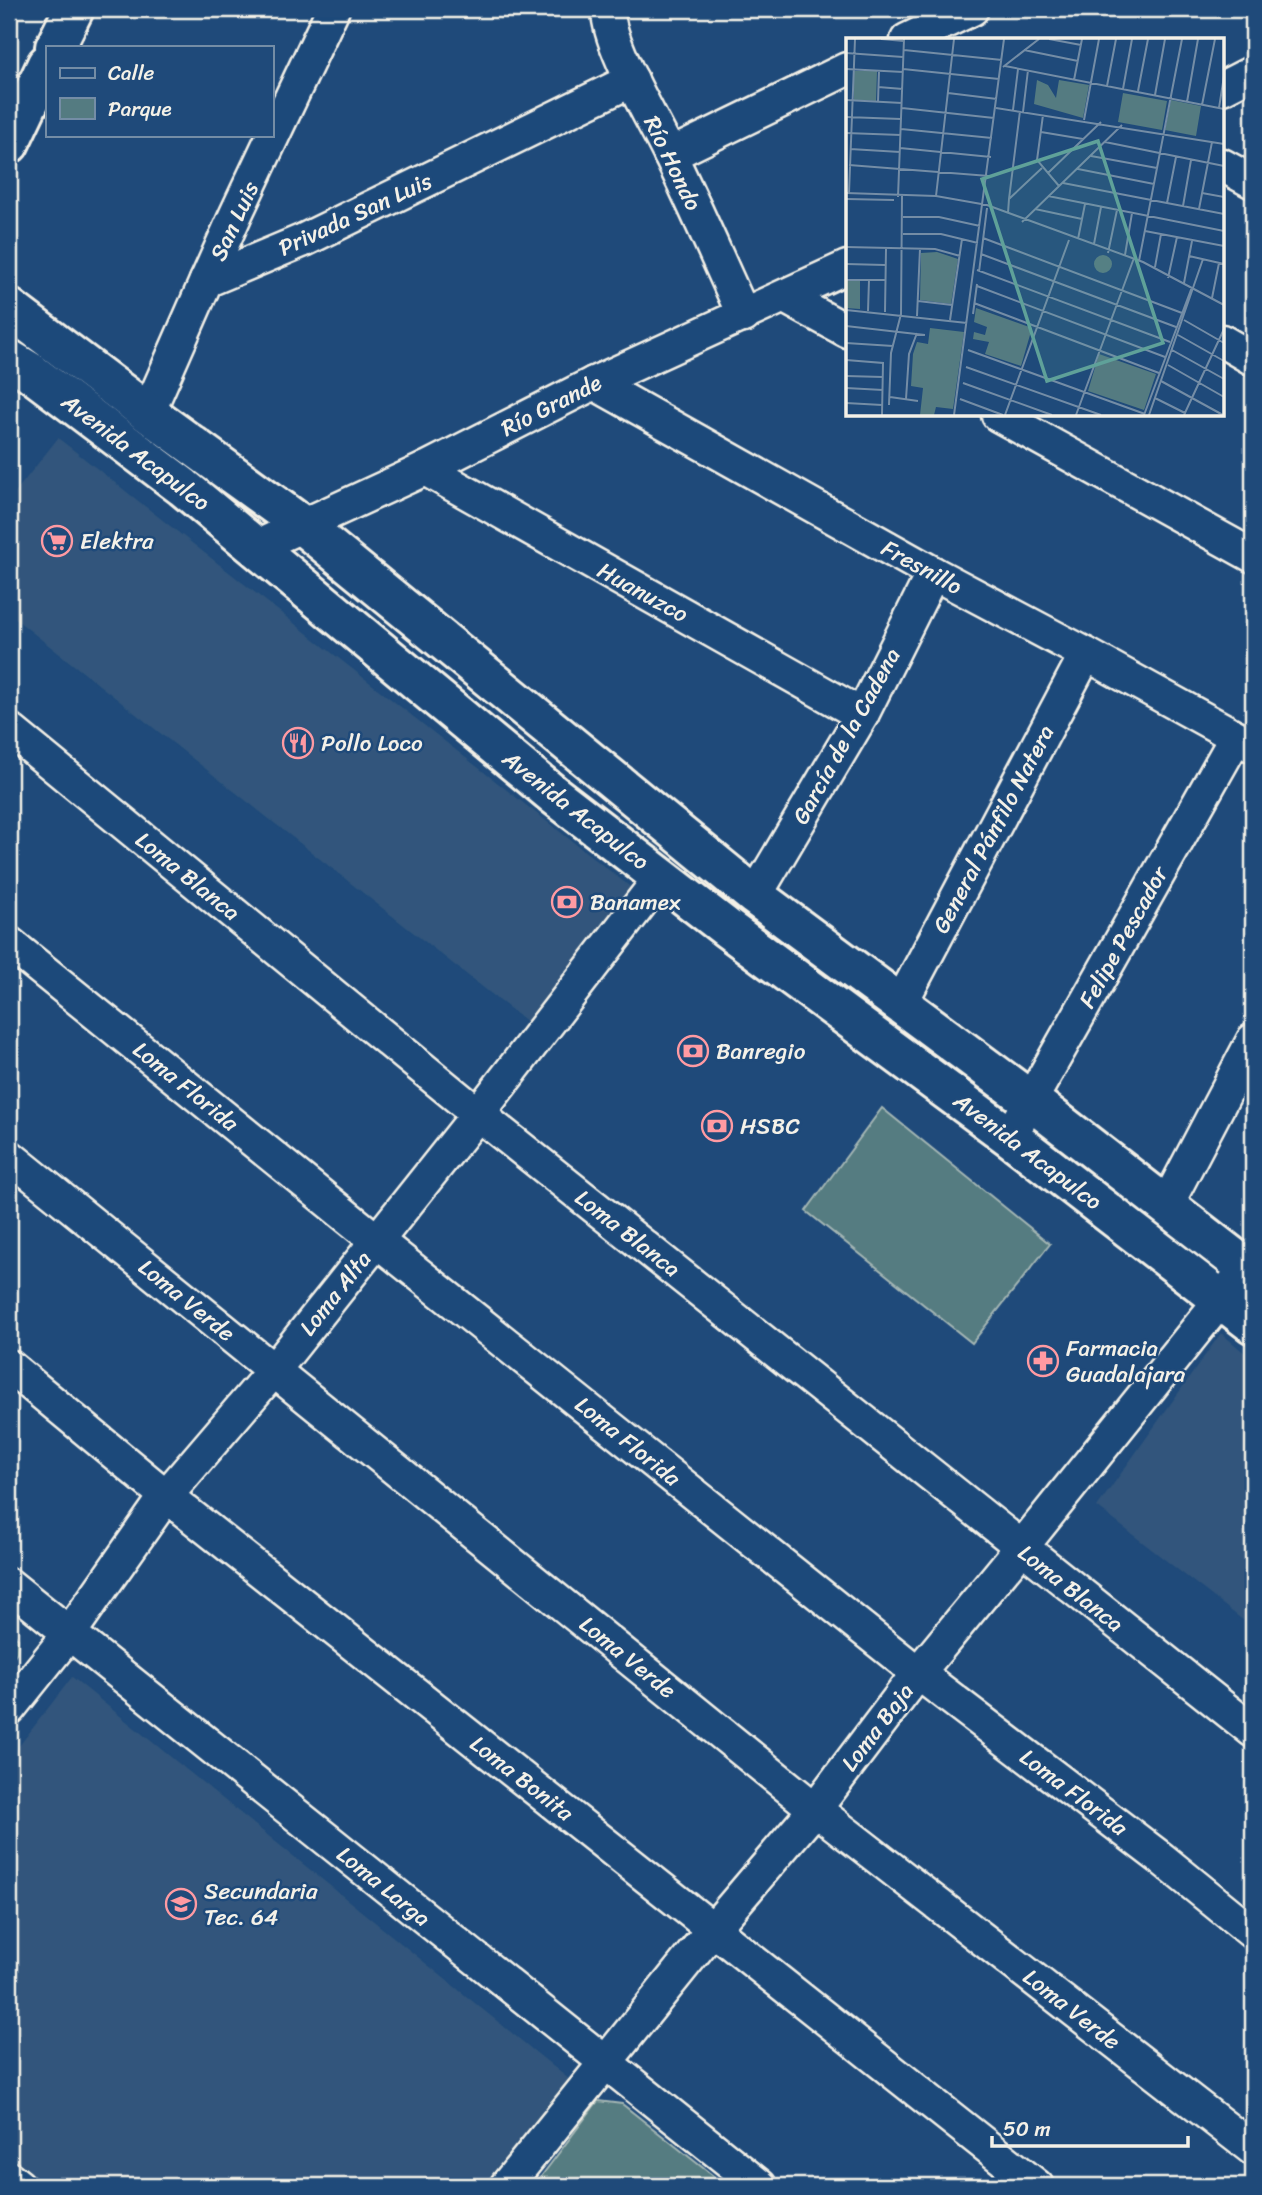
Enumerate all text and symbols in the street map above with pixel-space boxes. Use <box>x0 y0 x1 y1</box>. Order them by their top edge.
inset map <box>846 38 1224 416</box>
legend <box>46 46 273 136</box>
text: Calle <box>108 54 155 92</box>
text: Parque <box>108 90 172 128</box>
street label: Río Hondo <box>632 108 713 218</box>
street label: Privada San Luis <box>271 161 439 268</box>
street label: San Luis <box>198 174 271 268</box>
street label: Río Grande <box>493 362 609 448</box>
street label: Avenida Acapulco <box>51 382 219 522</box>
place label: Elektra <box>80 521 154 562</box>
supermarket icon: Elektra <box>40 524 74 558</box>
street label: Fresnillo <box>873 528 970 607</box>
street label: Huanuzco <box>590 551 696 635</box>
street label: García de la Cadena <box>781 640 912 832</box>
street label: General Pánfilo Natera <box>921 717 1066 941</box>
place label: Pollo Loco <box>321 723 423 764</box>
restaurant icon: Pollo Loco <box>281 726 315 760</box>
street label: Avenida Acapulco <box>492 739 658 881</box>
street label: Loma Blanca <box>126 821 249 932</box>
street label: Felipe Pescador <box>1067 857 1180 1016</box>
place label: Banamex <box>590 882 681 923</box>
bank icon: Banamex <box>550 885 584 919</box>
street label: Loma Florida <box>123 1030 248 1143</box>
place label: Banregio <box>716 1031 806 1072</box>
bank icon: Banregio <box>676 1034 710 1068</box>
street label: Avenida Acapulco <box>943 1081 1111 1221</box>
place label: HSBC <box>740 1106 800 1147</box>
bank icon: HSBC <box>700 1109 734 1143</box>
street label: Loma Blanca <box>565 1178 690 1288</box>
street label: Loma Alta <box>288 1241 383 1345</box>
street label: Loma Verde <box>129 1248 245 1353</box>
place label: Farmacia Guadalajara <box>1066 1328 1186 1395</box>
pharmacy icon: Farmacia Guadalajara <box>1026 1344 1060 1378</box>
street label: Loma Florida <box>565 1385 690 1498</box>
street label: Loma Blanca <box>1008 1533 1133 1643</box>
street label: Loma Verde <box>570 1605 686 1710</box>
street label: Loma Baja <box>830 1674 925 1781</box>
street label: Loma Bonita <box>461 1724 583 1833</box>
street label: Loma Florida <box>1010 1738 1137 1847</box>
street label: Loma Larga <box>327 1835 440 1938</box>
place label: Secundaria Tec. 64 <box>204 1871 318 1938</box>
school or university icon: Secundaria Tec. 64 <box>164 1887 198 1921</box>
street label: Loma Verde <box>1014 1958 1130 2061</box>
scale bar <box>992 2104 1188 2148</box>
text: 50 m <box>1003 2110 1051 2148</box>

